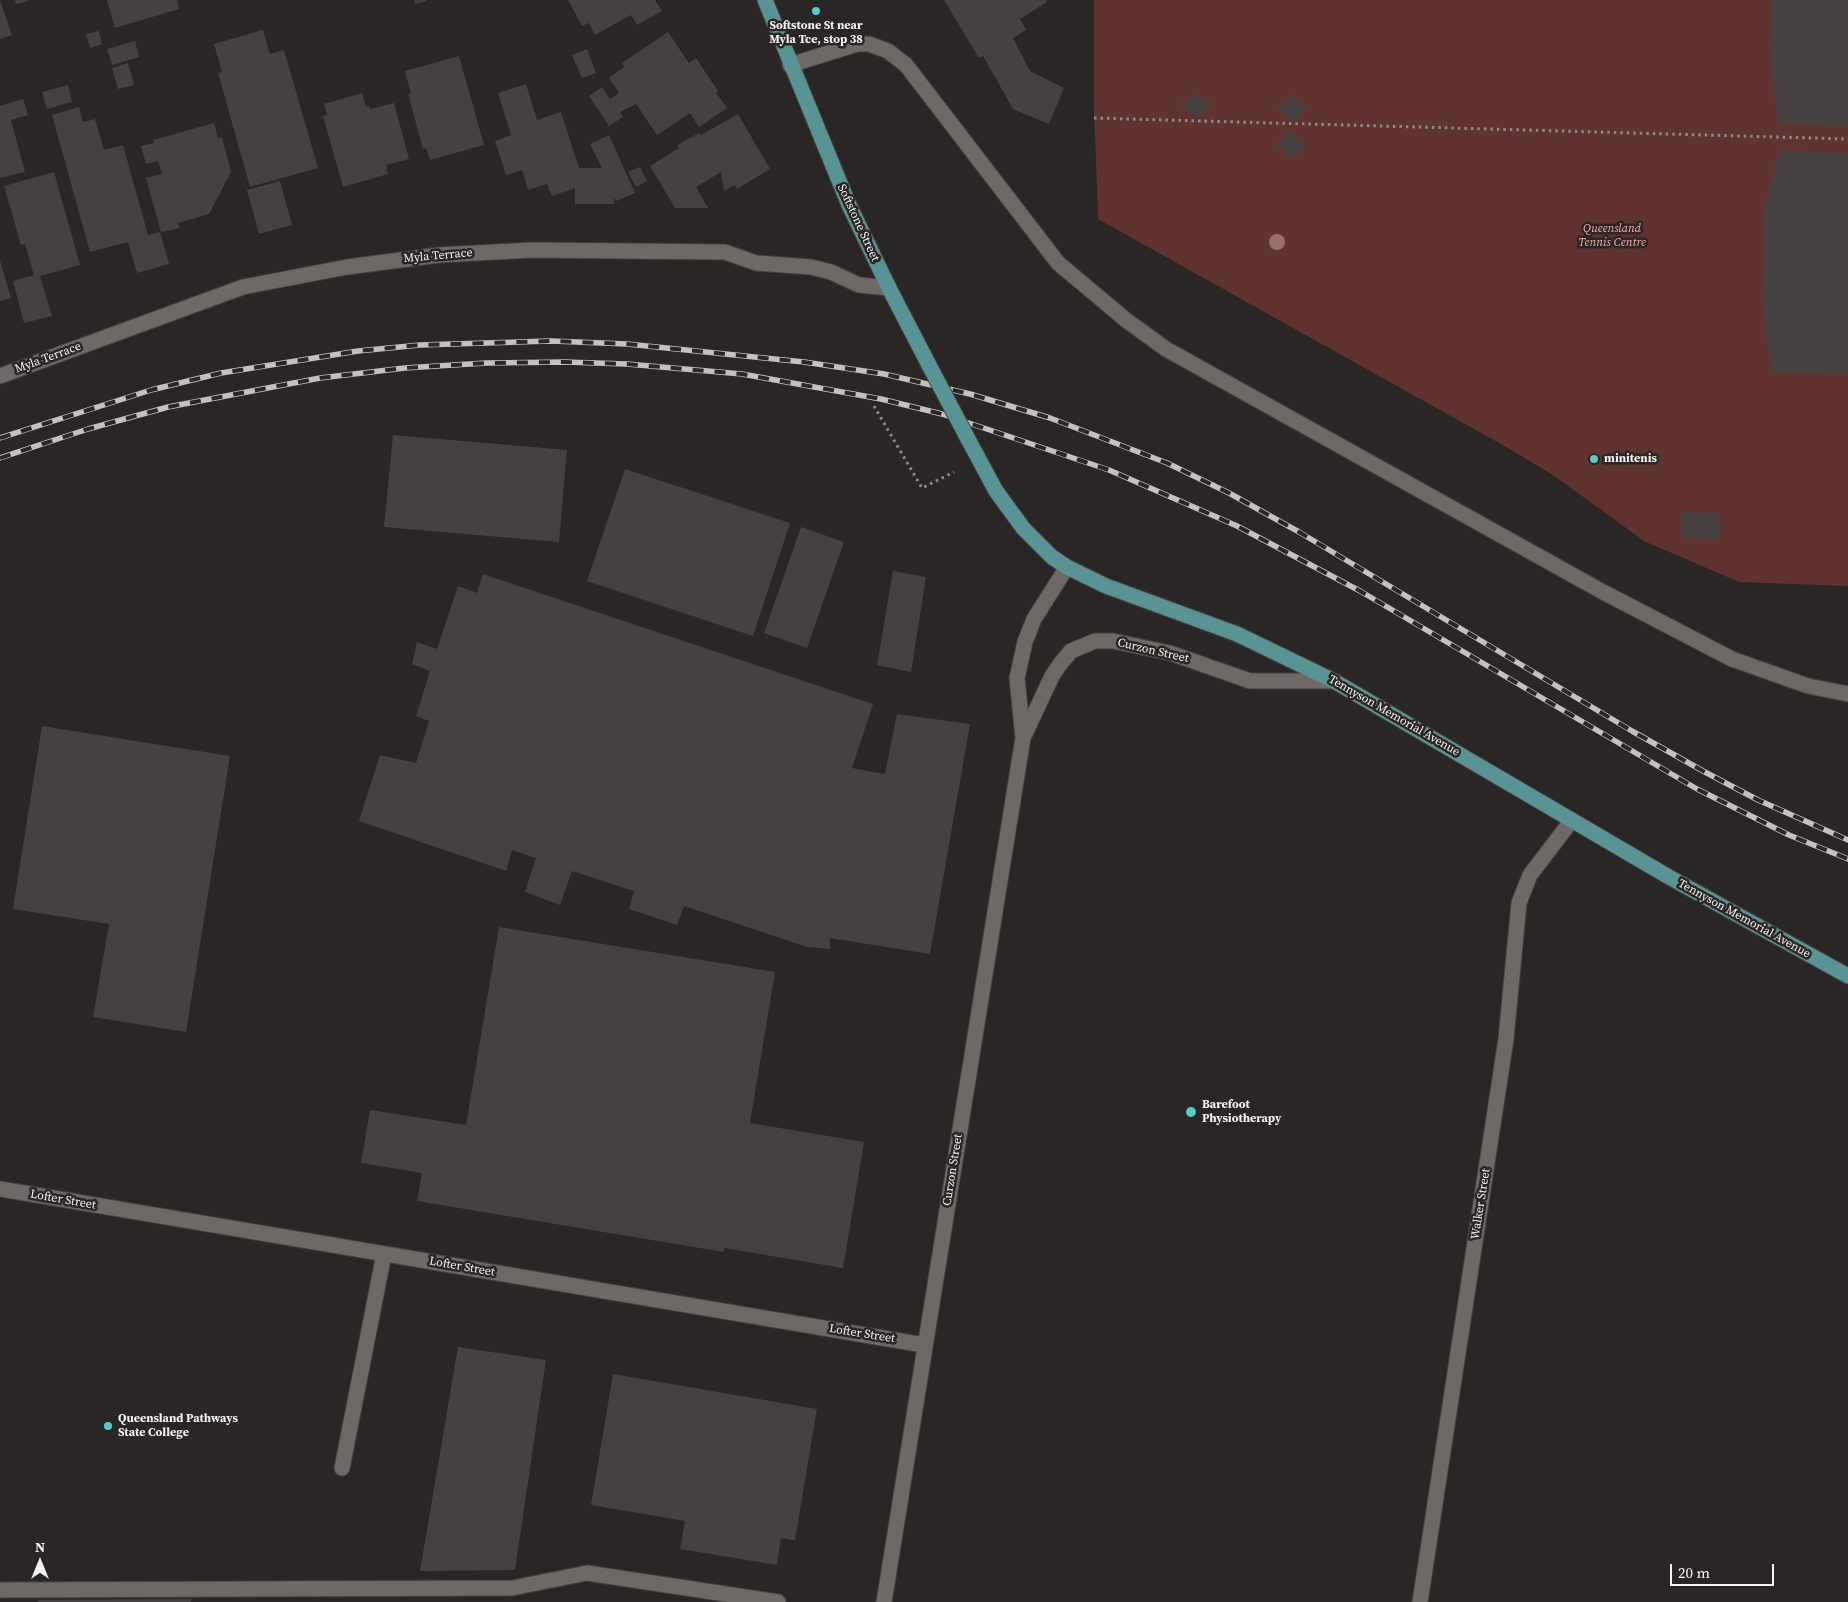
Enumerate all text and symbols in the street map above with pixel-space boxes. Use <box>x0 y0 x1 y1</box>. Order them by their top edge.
marker: Softstone St near Myla Tce, stop 38 <box>810 5 822 17</box>
place label: Softstone St near Myla Tce, stop 38 <box>769 19 863 47</box>
street label: Softstone Street <box>834 182 882 264</box>
park label: Queensland Tennis Centre <box>1578 222 1646 250</box>
street label: Myla Terrace <box>403 246 473 266</box>
street label: Myla Terrace <box>13 339 83 377</box>
place label: minitenis <box>1604 452 1657 466</box>
marker: minitenis <box>1588 453 1600 465</box>
street label: Curzon Street <box>1116 636 1190 666</box>
street label: Tennyson Memorial Avenue <box>1326 672 1462 760</box>
street label: Tennyson Memorial Avenue <box>1675 877 1813 961</box>
place label: Barefoot Physiotherapy <box>1202 1098 1281 1126</box>
marker: Barefoot Physiotherapy <box>1184 1105 1198 1119</box>
street label: Curzon Street <box>940 1133 966 1207</box>
street label: Walker Street <box>1468 1167 1494 1241</box>
street label: Lofter Street <box>29 1187 97 1213</box>
street label: Lofter Street <box>428 1254 496 1280</box>
street label: Lofter Street <box>828 1322 896 1346</box>
place label: Queensland Pathways State College <box>118 1412 238 1440</box>
marker: Queensland Pathways State College <box>102 1420 114 1432</box>
north arrow <box>15 1537 65 1587</box>
text: N <box>35 1537 45 1557</box>
scale bar <box>1673 1554 1777 1586</box>
text: 20 m <box>1678 1562 1710 1583</box>

